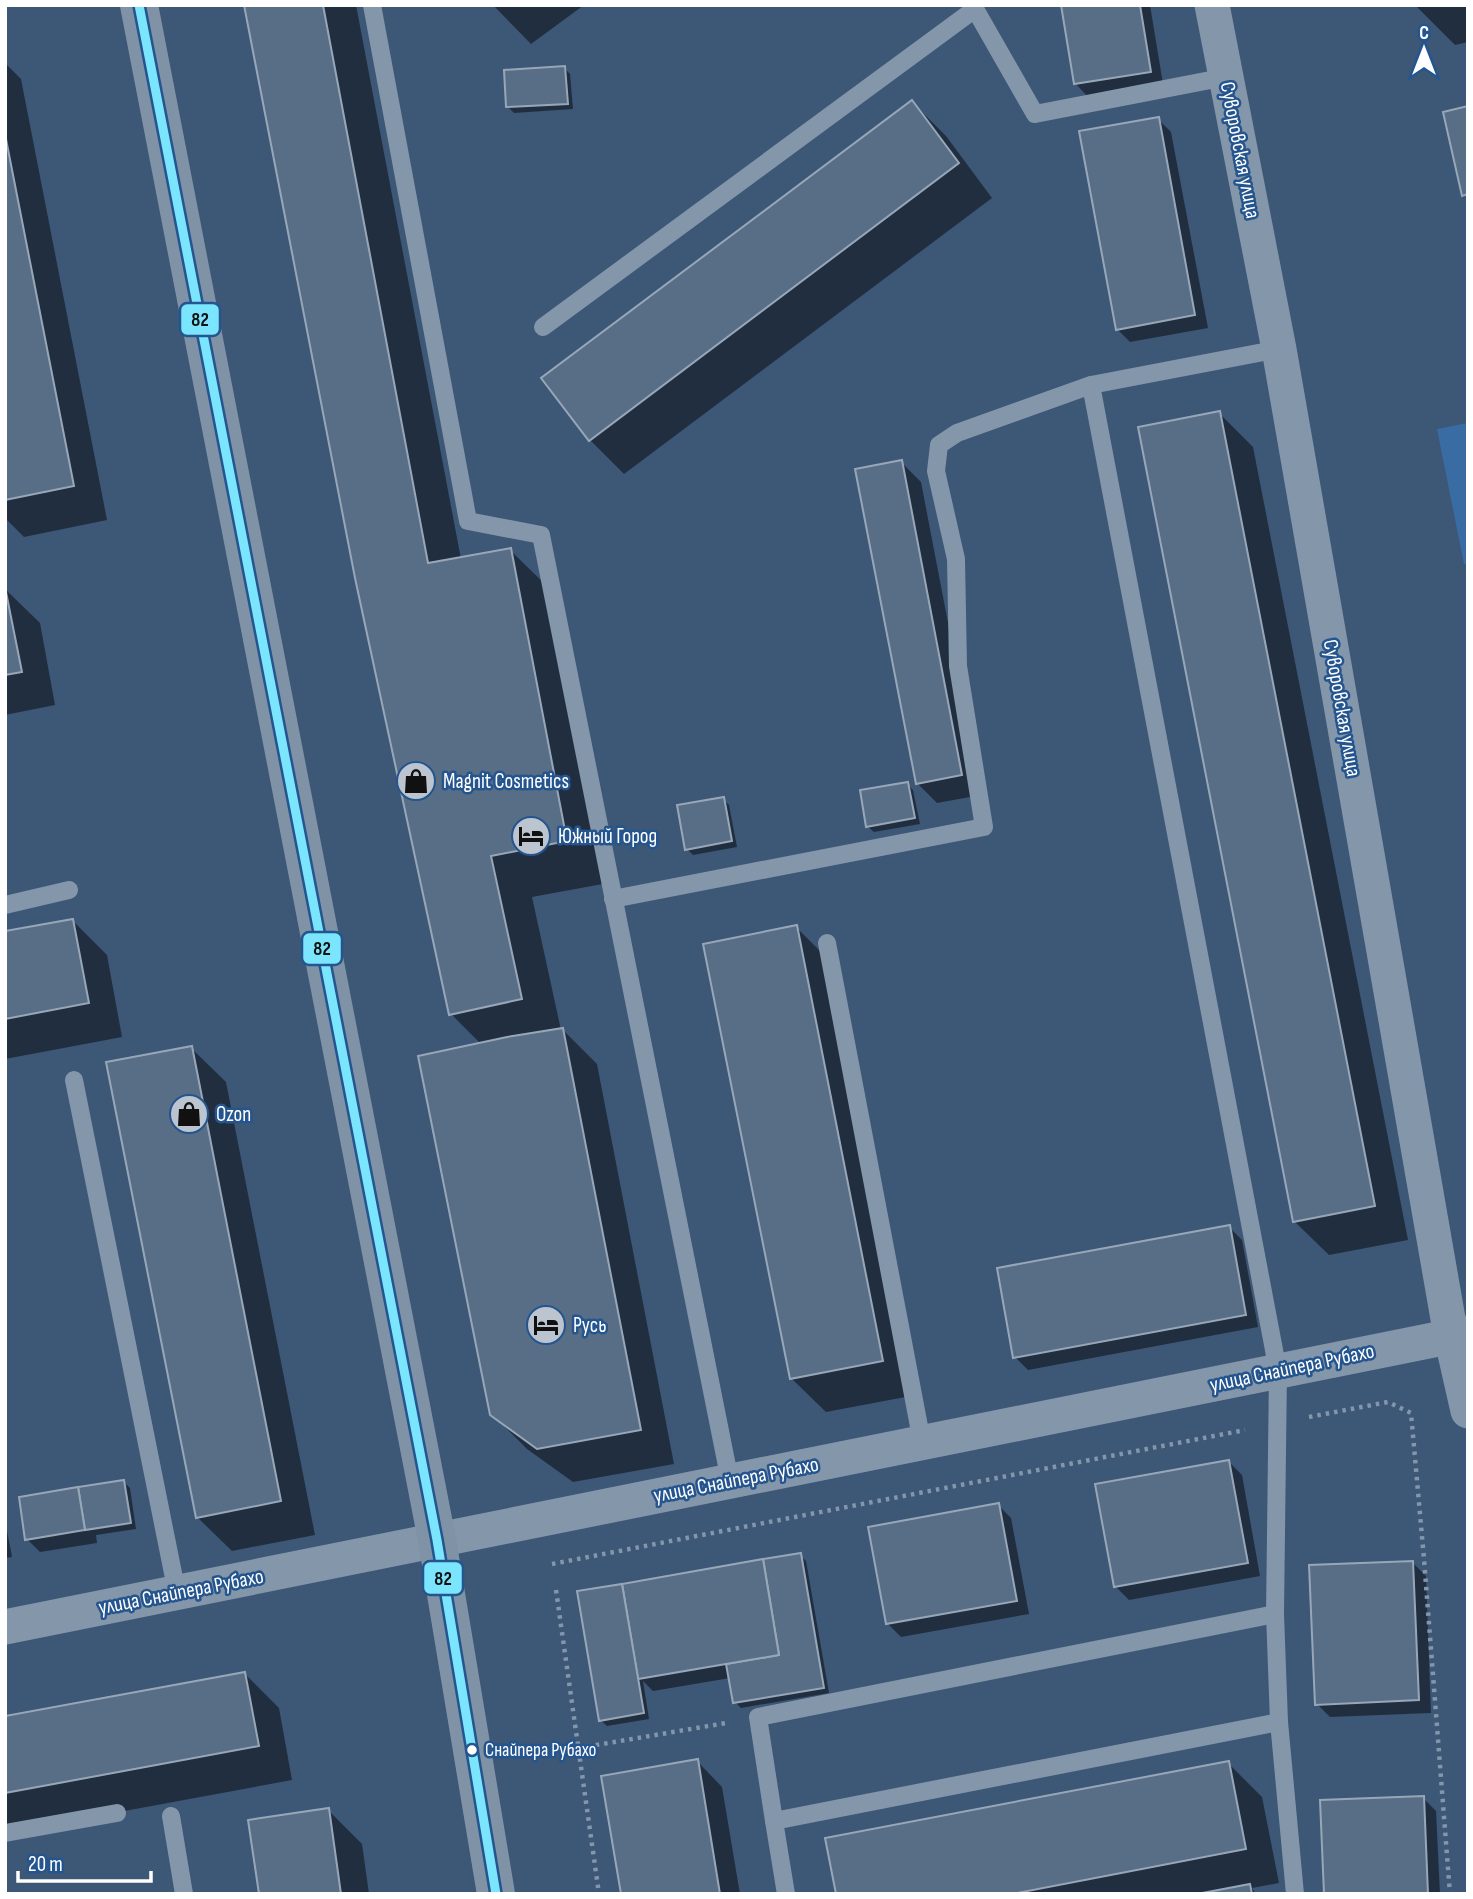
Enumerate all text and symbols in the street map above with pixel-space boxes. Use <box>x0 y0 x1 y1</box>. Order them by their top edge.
north arrow <box>1389 14 1459 84</box>
text: С <box>1419 22 1429 45</box>
street label: Суворовская улица <box>1214 80 1266 220</box>
line badge: 82 <box>180 303 220 336</box>
text: 82 <box>191 309 209 332</box>
street label: Суворовская улица <box>1318 638 1366 778</box>
shop icon: Magnit Cosmetics <box>395 760 437 802</box>
place label: Magnit Cosmetics <box>443 769 569 794</box>
hotel icon: Южный Город <box>510 815 552 857</box>
place label: Южный Город <box>558 824 657 849</box>
line badge: 82 <box>302 932 342 965</box>
text: 82 <box>313 938 331 961</box>
shop icon: Ozon <box>168 1093 210 1135</box>
place label: Ozon <box>216 1102 251 1127</box>
hotel icon: Русь <box>525 1304 567 1346</box>
place label: Русь <box>573 1313 607 1338</box>
street label: улица Снайпера Рубахо <box>1207 1338 1377 1398</box>
street label: улица Снайпера Рубахо <box>651 1452 821 1508</box>
line badge: 82 <box>423 1561 463 1595</box>
street label: улица Снайпера Рубахо <box>96 1564 266 1620</box>
text: 82 <box>434 1568 452 1591</box>
place label: Снайпера Рубахо <box>485 1739 596 1762</box>
marker: Снайпера Рубахо <box>465 1743 479 1757</box>
scale bar <box>18 1840 150 1884</box>
text: 20 m <box>28 1852 63 1877</box>

